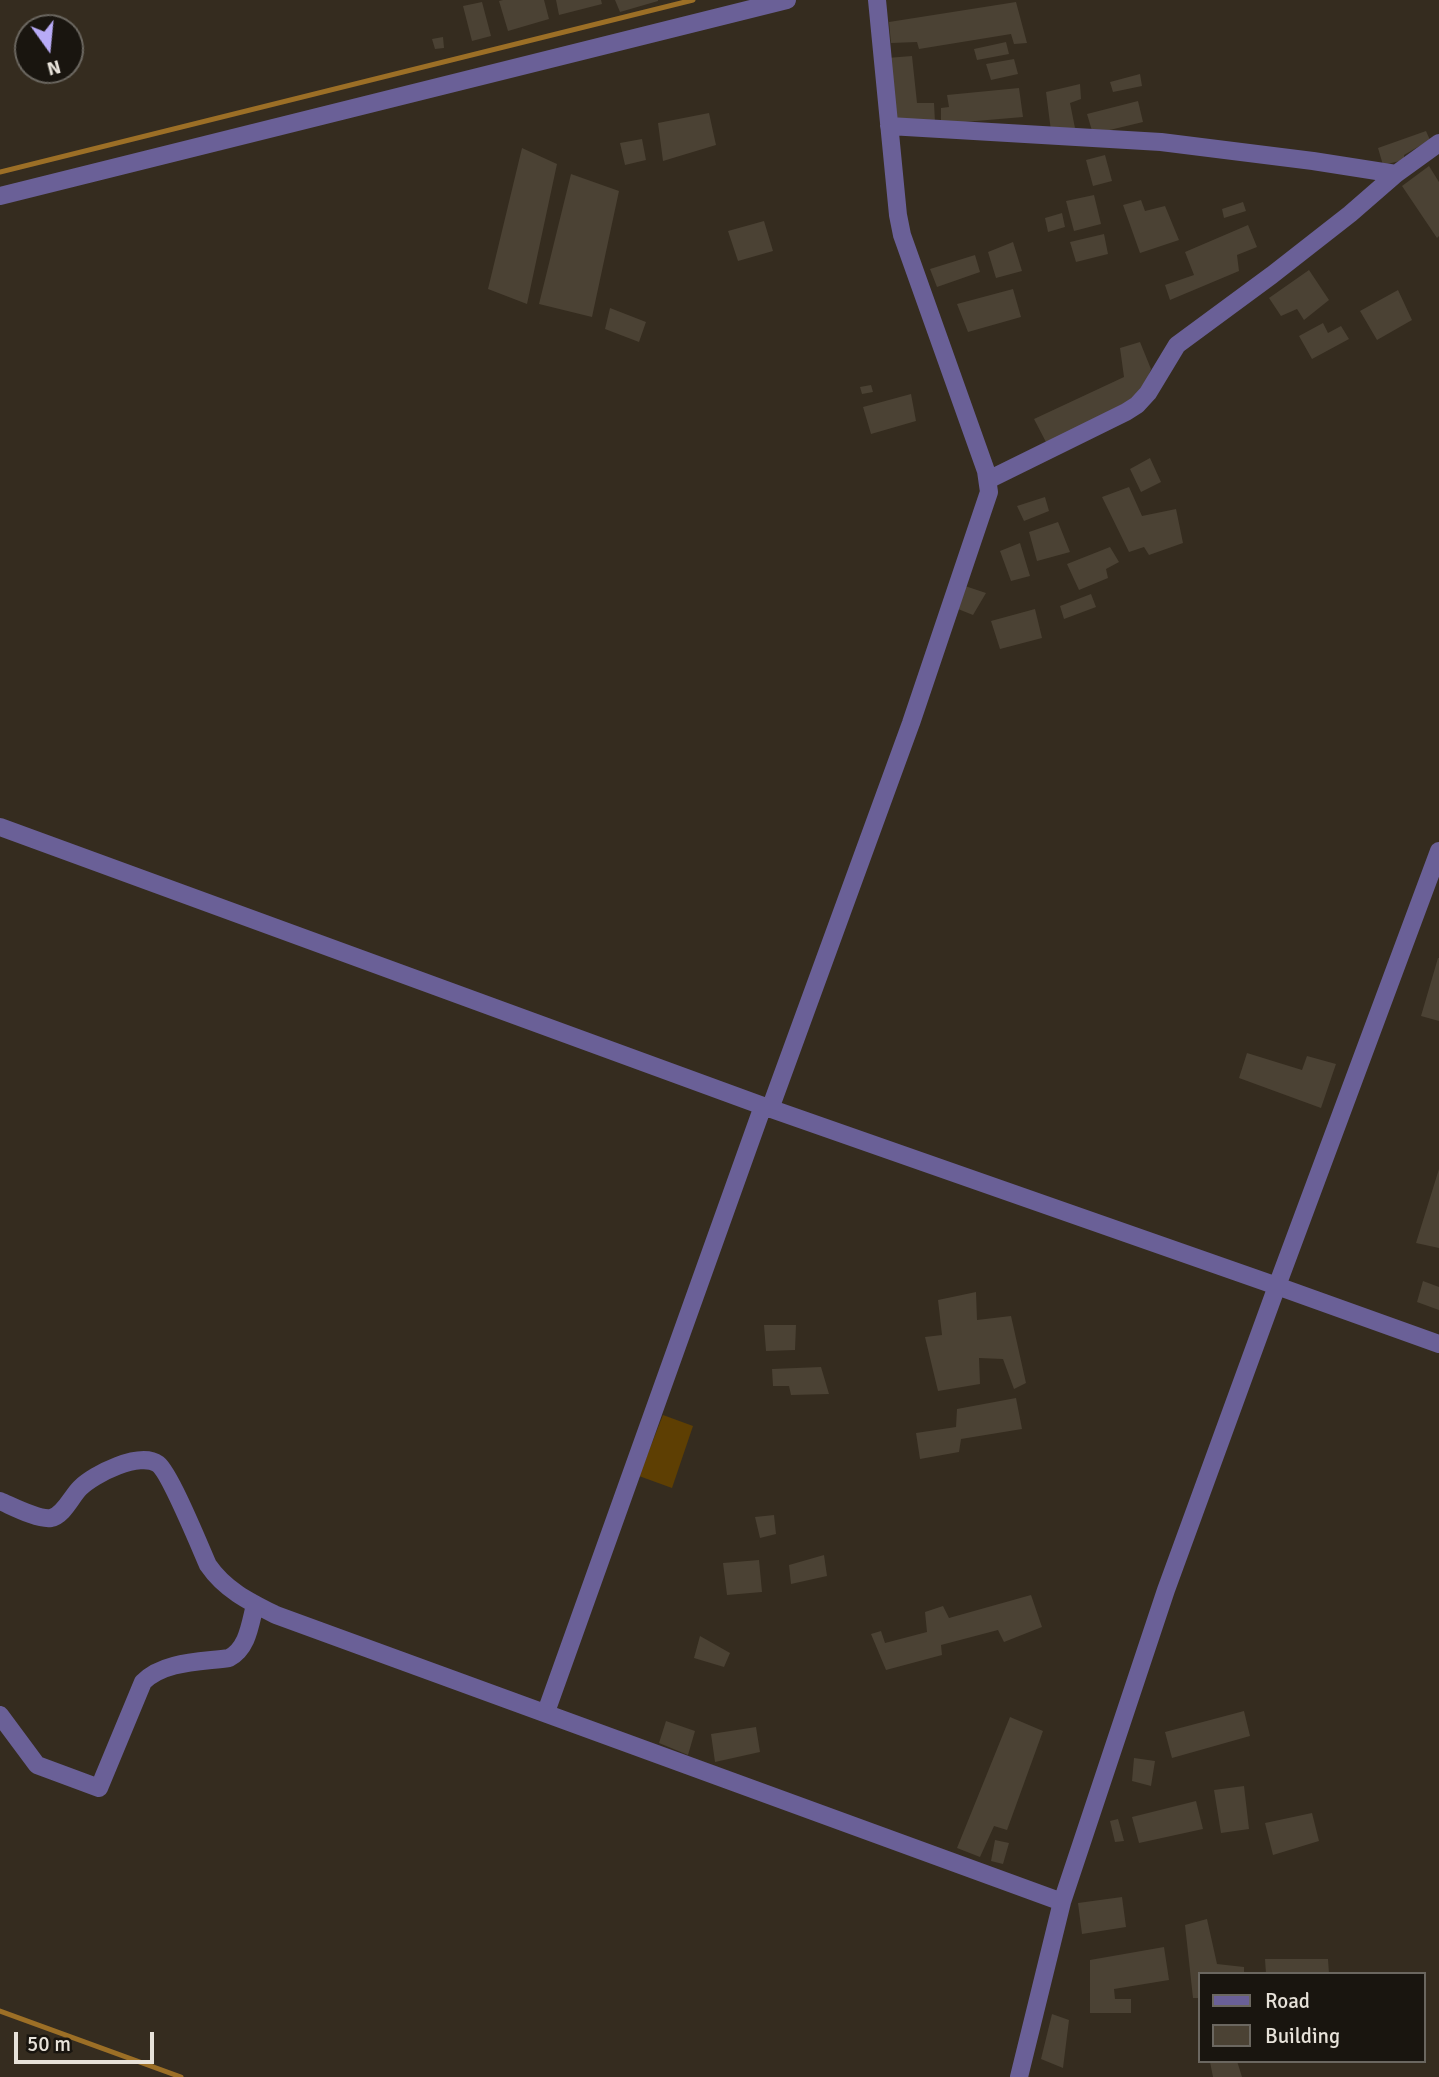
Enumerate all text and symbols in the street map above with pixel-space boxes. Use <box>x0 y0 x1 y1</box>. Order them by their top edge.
north arrow <box>14 14 84 84</box>
text: N <box>44 54 63 81</box>
legend <box>1198 1972 1425 2063</box>
text: Road <box>1265 1988 1310 2014</box>
scale bar <box>18 2018 158 2062</box>
text: Building <box>1265 2023 1340 2049</box>
text: 50 m <box>27 2031 71 2057</box>

